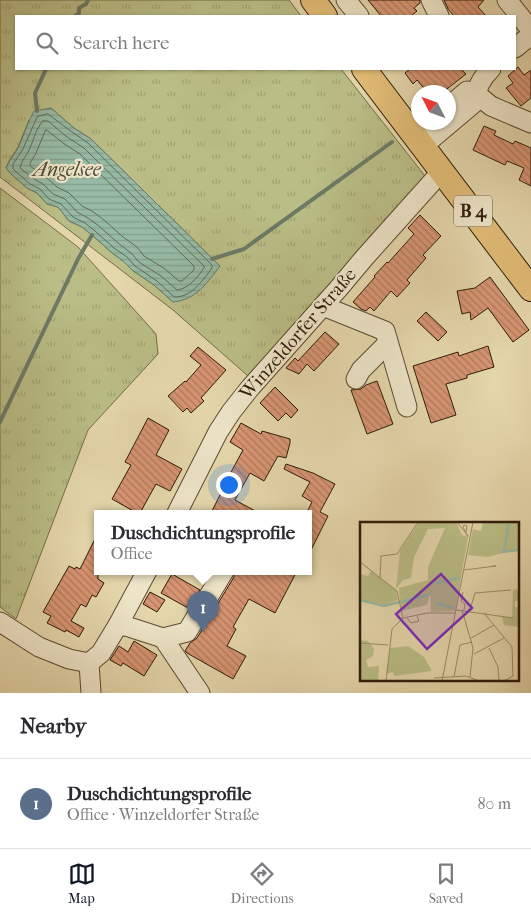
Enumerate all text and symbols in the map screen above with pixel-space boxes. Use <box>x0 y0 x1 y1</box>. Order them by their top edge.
search box <box>15 15 516 70</box>
icon: search <box>33 29 61 57</box>
text: Search here <box>73 32 169 54</box>
north arrow <box>411 85 456 130</box>
water label: Angelsee <box>30 158 102 181</box>
road number: B 4 <box>454 196 492 227</box>
street label: Winzeldorfer Straße <box>234 264 361 405</box>
your location <box>216 472 242 498</box>
popup <box>94 510 312 575</box>
text: Duschdichtungsprofile <box>111 522 295 544</box>
inset map <box>360 522 518 680</box>
text: Office <box>111 544 152 563</box>
pin: 1 <box>187 591 219 632</box>
text: Nearby <box>20 714 86 738</box>
text: Duschdichtungsprofile <box>67 783 251 805</box>
text: 1 <box>33 794 39 813</box>
text: 80 m <box>477 794 511 813</box>
text: Office · Winzeldorfer Straße <box>67 805 259 824</box>
tab: Map <box>68 860 96 907</box>
tab: Directions <box>231 860 294 907</box>
tab: Saved <box>429 860 463 907</box>

